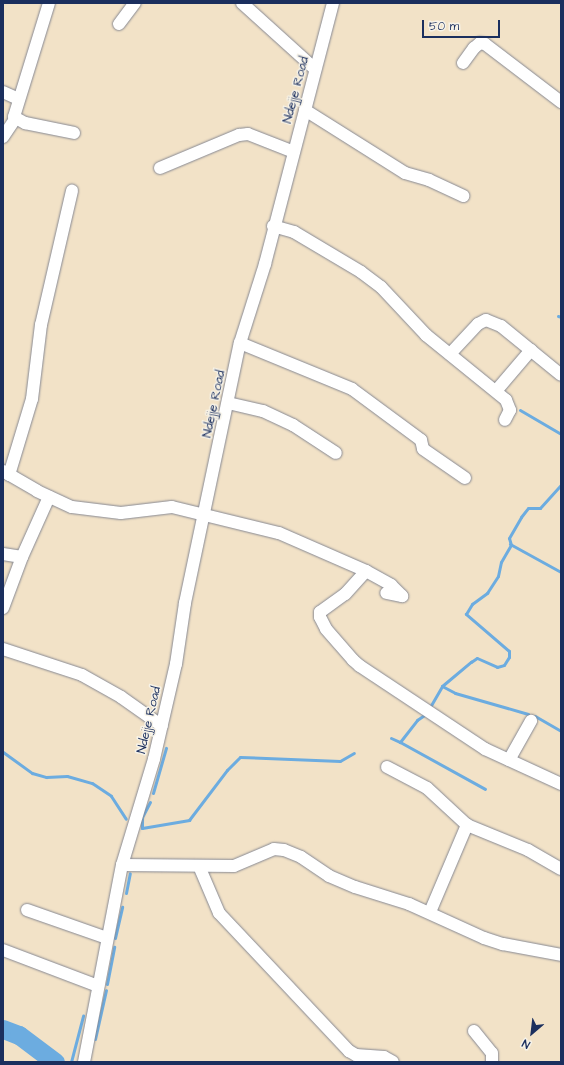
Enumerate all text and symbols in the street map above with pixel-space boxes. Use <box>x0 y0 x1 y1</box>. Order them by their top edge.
scale bar <box>424 12 502 38</box>
text: 50 m <box>429 18 459 35</box>
street label: Ndejje Road <box>280 55 312 125</box>
street label: Ndejje Road <box>199 369 229 439</box>
street label: Ndejje Road <box>134 685 164 755</box>
north arrow <box>512 1013 552 1053</box>
text: N <box>520 1036 533 1052</box>

